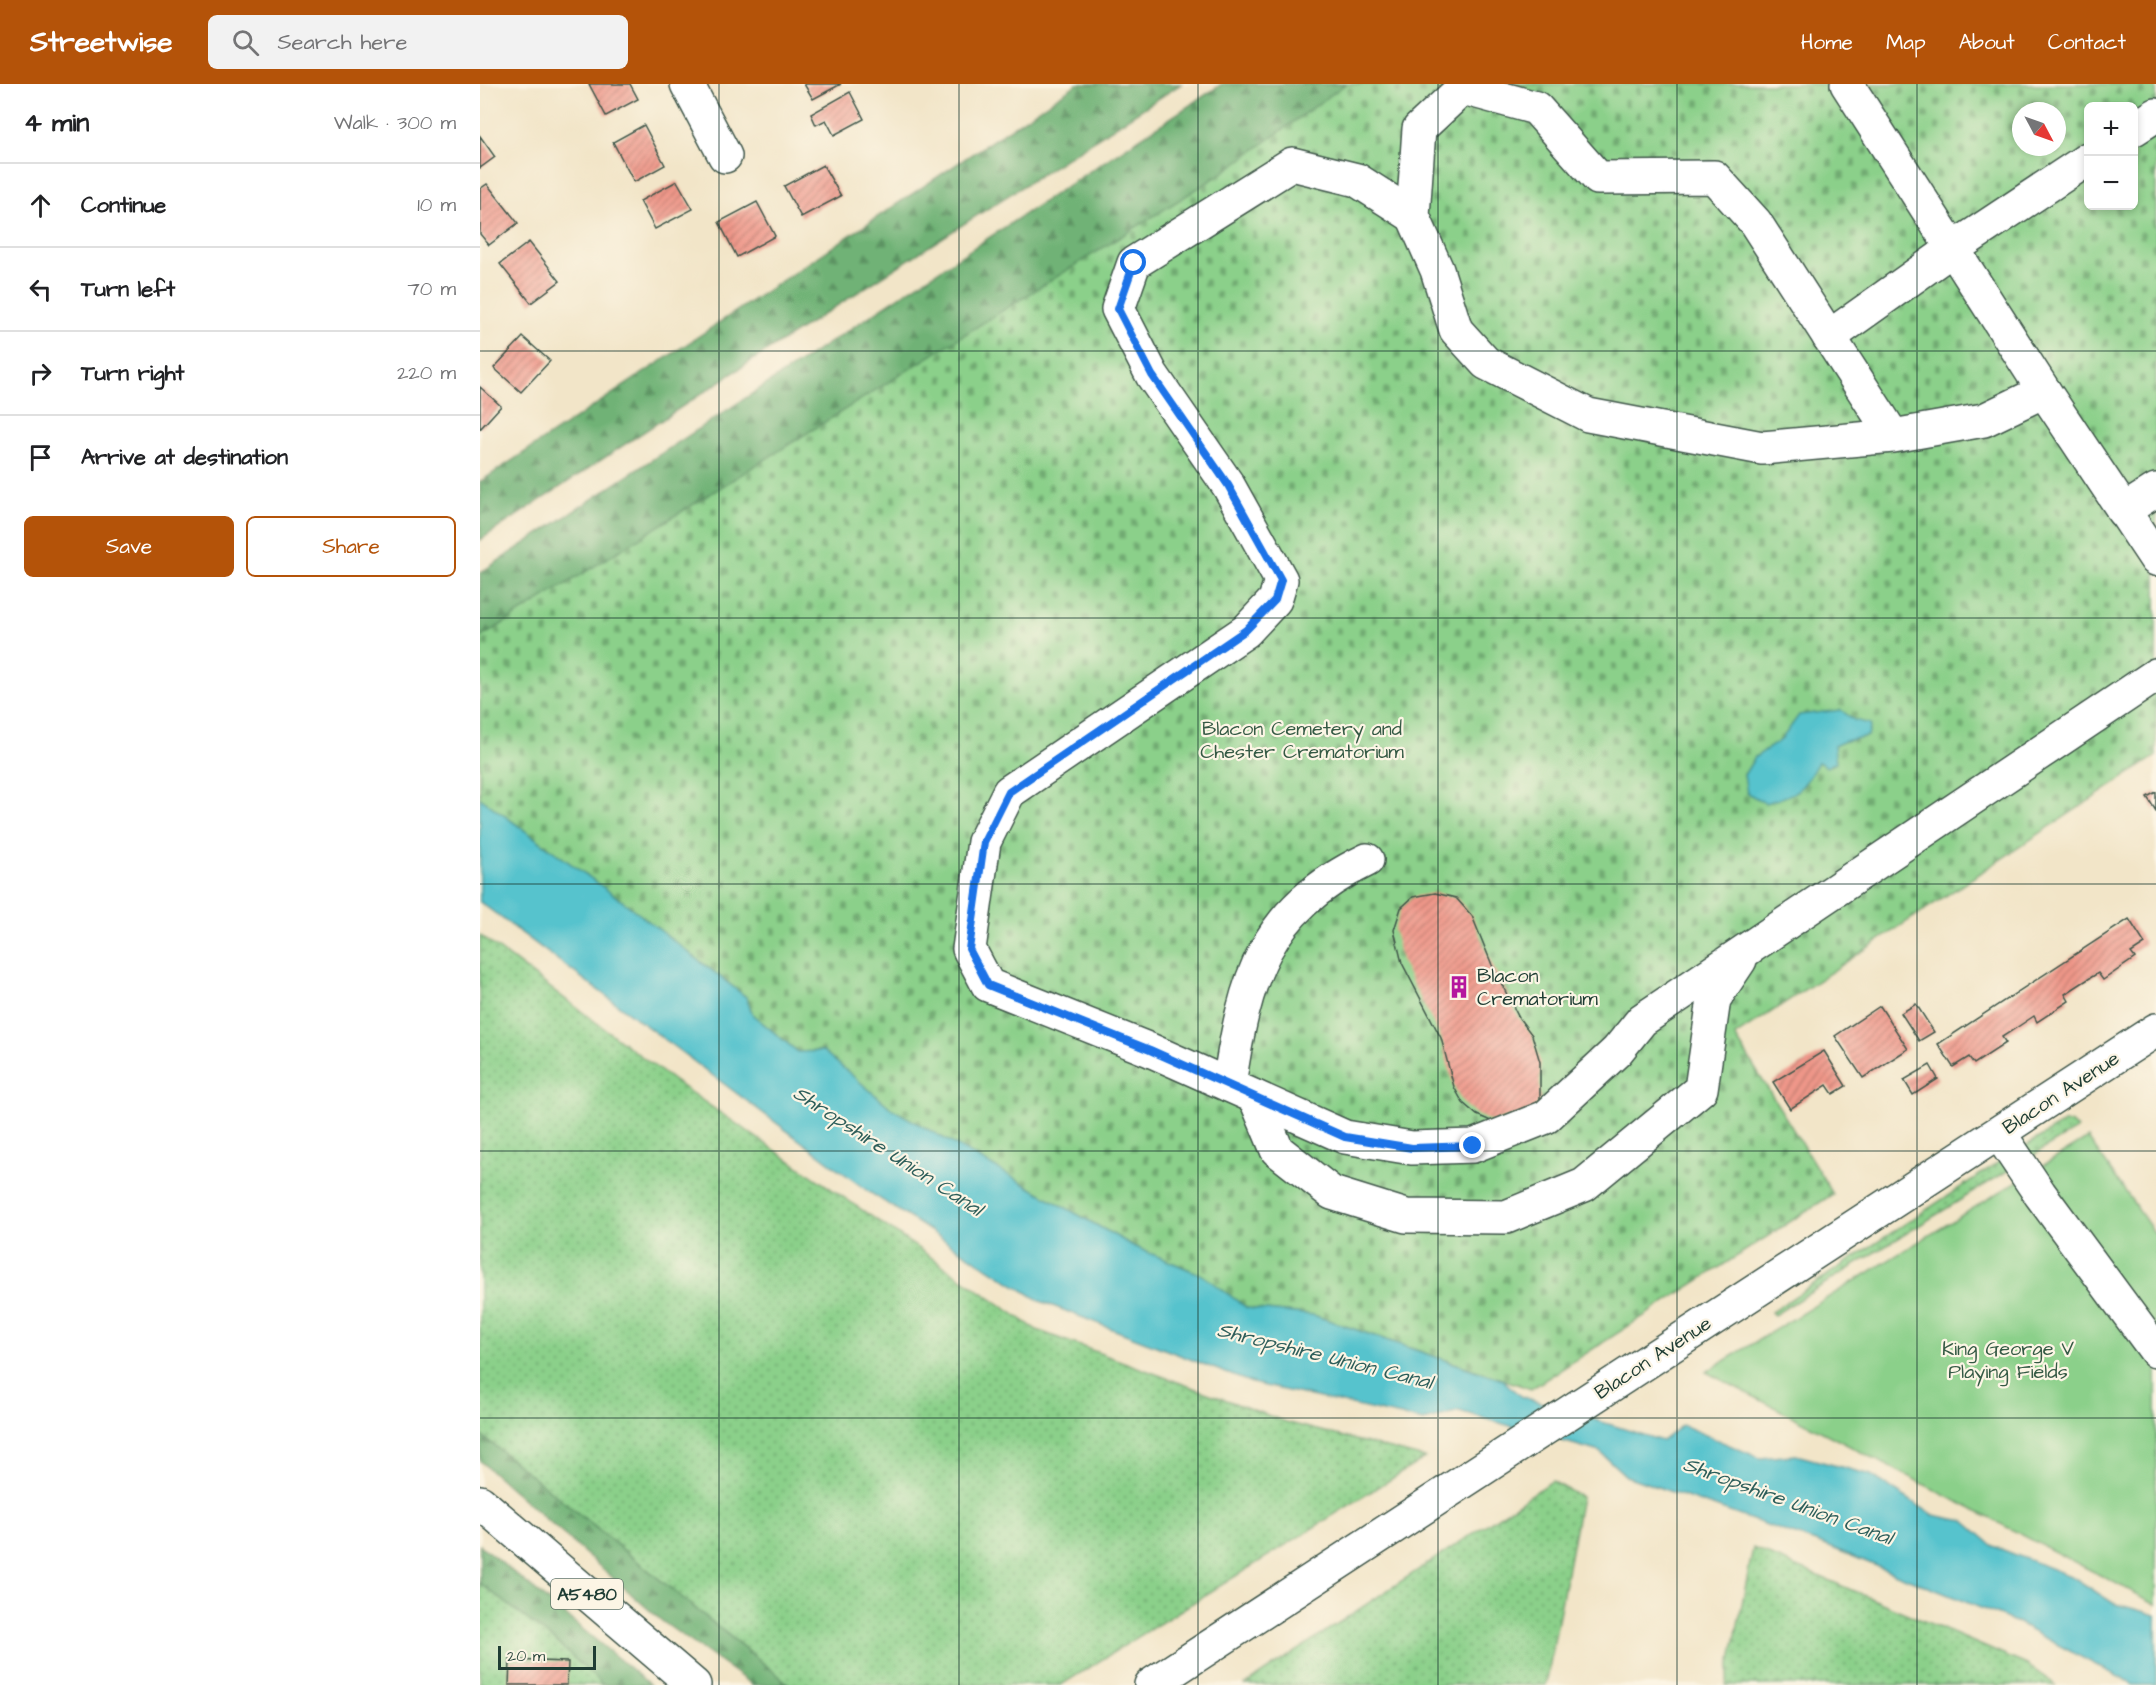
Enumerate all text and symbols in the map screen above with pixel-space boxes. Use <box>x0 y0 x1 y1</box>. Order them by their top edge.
search box <box>208 15 628 69</box>
text: Streetwise <box>30 23 172 62</box>
icon: search <box>229 26 262 59</box>
text: Search here <box>277 27 407 58</box>
text: Home <box>1801 28 1853 57</box>
text: Map <box>1886 28 1926 57</box>
text: About <box>1959 28 2015 57</box>
text: Contact <box>2048 28 2126 57</box>
north arrow <box>2012 102 2066 156</box>
map controls <box>2084 102 2138 210</box>
button: + <box>2084 102 2138 156</box>
text: 4 min <box>24 105 89 141</box>
text: Walk · 300 m <box>334 109 456 137</box>
button: − <box>2084 156 2138 210</box>
icon: ahead <box>24 189 57 222</box>
text: Continue <box>81 190 166 221</box>
text: 10 m <box>417 191 456 219</box>
route start <box>1120 249 1146 275</box>
icon: left <box>24 273 57 306</box>
text: Turn left <box>81 274 175 305</box>
text: 70 m <box>408 275 456 303</box>
icon: right <box>24 357 57 390</box>
text: Turn right <box>81 358 184 389</box>
text: 220 m <box>397 359 456 387</box>
icon: arrive <box>24 441 57 474</box>
text: Arrive at destination <box>81 442 288 473</box>
button: Save <box>24 516 234 577</box>
button: Share <box>246 516 456 577</box>
park label: Blacon Cemetery and Chester Crematorium <box>1200 715 1404 766</box>
place label: Blacon Crematorium <box>1477 962 1598 1013</box>
building icon: Blacon Crematorium <box>1446 974 1472 1000</box>
street label: Blacon Avenue <box>1997 1045 2125 1141</box>
water label: Shropshire Union Canal <box>788 1079 991 1225</box>
route end <box>1459 1132 1485 1158</box>
street label: Blacon Avenue <box>1589 1310 1717 1406</box>
water label: Shropshire Union Canal <box>1214 1315 1438 1397</box>
park label: King George V Playing Fields <box>1942 1335 2075 1387</box>
water label: Shropshire Union Canal <box>1679 1450 1899 1553</box>
road number: A5480 <box>551 1579 623 1609</box>
scale bar <box>498 1643 596 1670</box>
text: 20 m <box>507 1645 545 1667</box>

